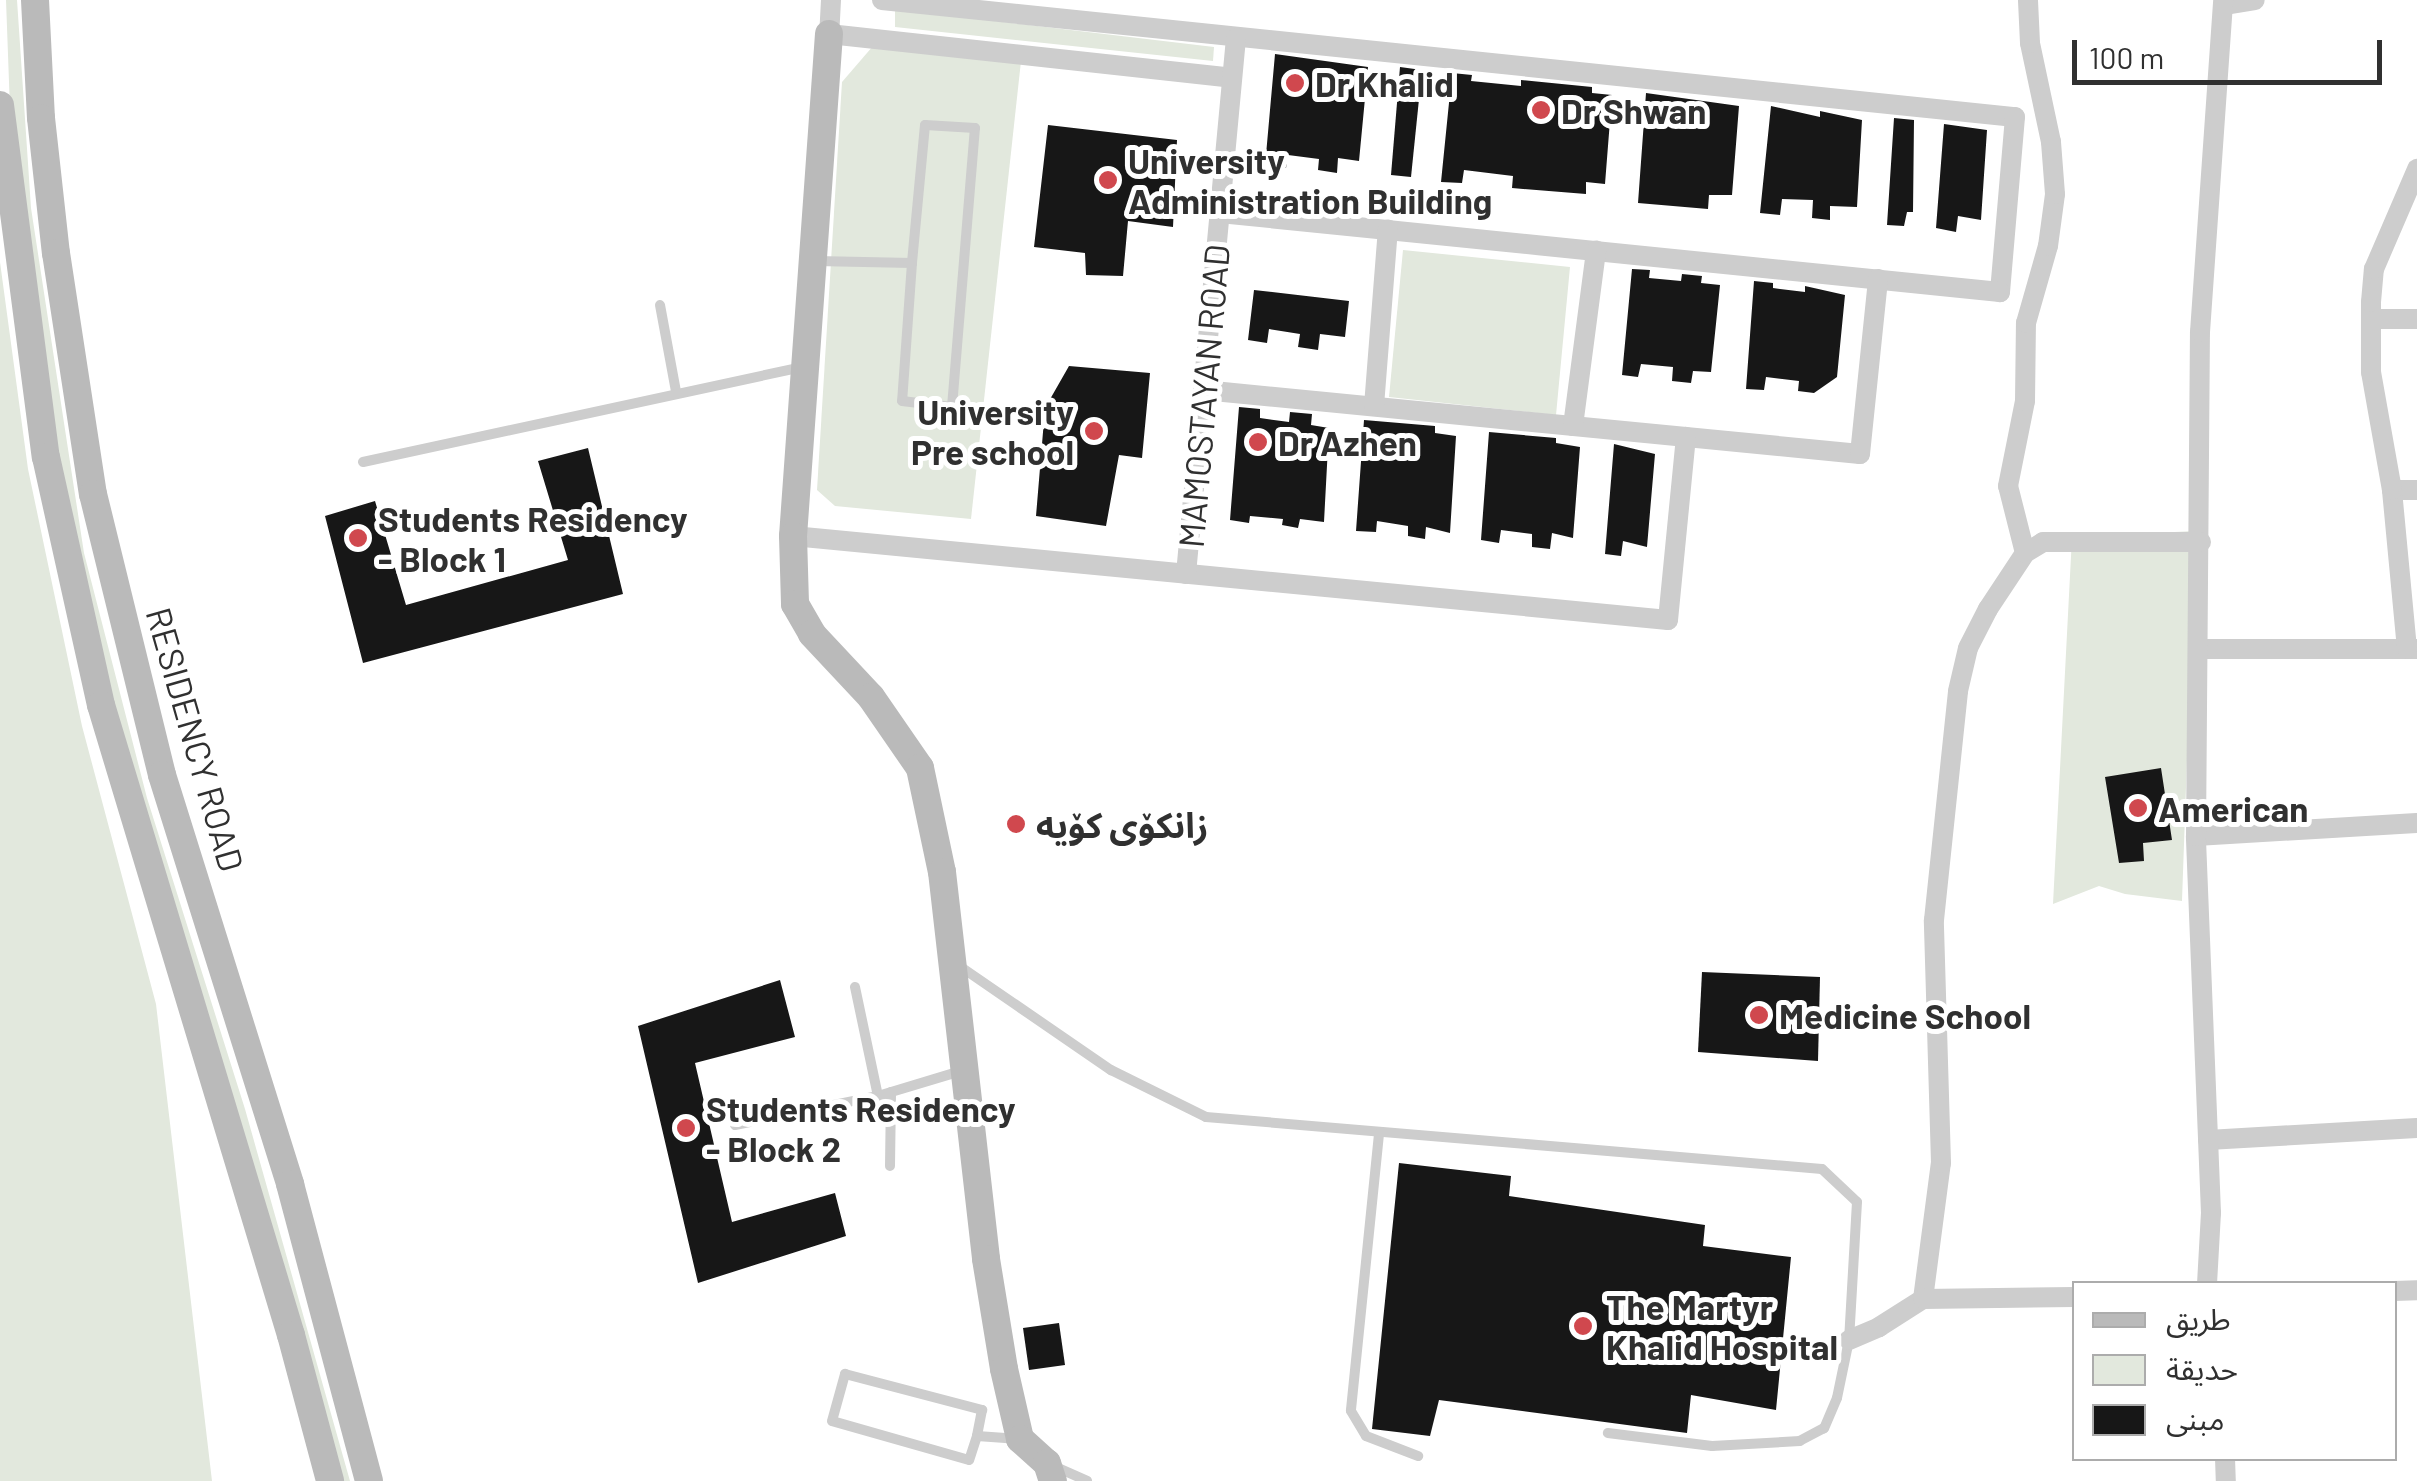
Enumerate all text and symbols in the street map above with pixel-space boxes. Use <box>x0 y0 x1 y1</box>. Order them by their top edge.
scale bar <box>2077 20 2387 82</box>
text: 100 m <box>2089 39 2164 75</box>
place label: Dr Khalid <box>1315 62 1454 104</box>
marker: Dr Khalid <box>1284 72 1306 94</box>
place label: Dr Shwan <box>1561 89 1706 131</box>
marker: Dr Shwan <box>1530 99 1552 121</box>
place label: University Administration Building <box>1128 139 1492 221</box>
marker: University Administration Building <box>1097 169 1119 191</box>
street label: MAMOSTAYAN ROAD <box>1169 243 1237 549</box>
place label: University Pre school <box>911 390 1074 472</box>
marker: University Pre school <box>1083 420 1105 442</box>
place label: Dr Azhen <box>1278 421 1417 463</box>
marker: Dr Azhen <box>1247 431 1269 453</box>
place label: Students Residency - Block 1 <box>378 497 688 579</box>
marker: Students Residency - Block 1 <box>347 527 369 549</box>
street label: RESIDENCY ROAD <box>138 602 254 876</box>
place label: American <box>2158 787 2308 829</box>
marker: American <box>2127 797 2149 819</box>
place label: زانکۆی کۆیە <box>1036 803 1208 845</box>
marker: زانکۆی کۆیە <box>1005 813 1027 835</box>
place label: Medicine School <box>1779 994 2031 1036</box>
marker: Medicine School <box>1748 1004 1770 1026</box>
place label: Students Residency - Block 2 <box>706 1087 1016 1169</box>
marker: Students Residency - Block 2 <box>675 1117 697 1139</box>
legend <box>2072 1281 2397 1461</box>
place label: The Martyr Khalid Hospital <box>1606 1285 1838 1367</box>
text: طريق <box>2166 1300 2231 1336</box>
marker: The Martyr Khalid Hospital <box>1570 1313 1596 1339</box>
text: حديقة <box>2166 1350 2238 1386</box>
text: مبنى <box>2166 1400 2224 1436</box>

